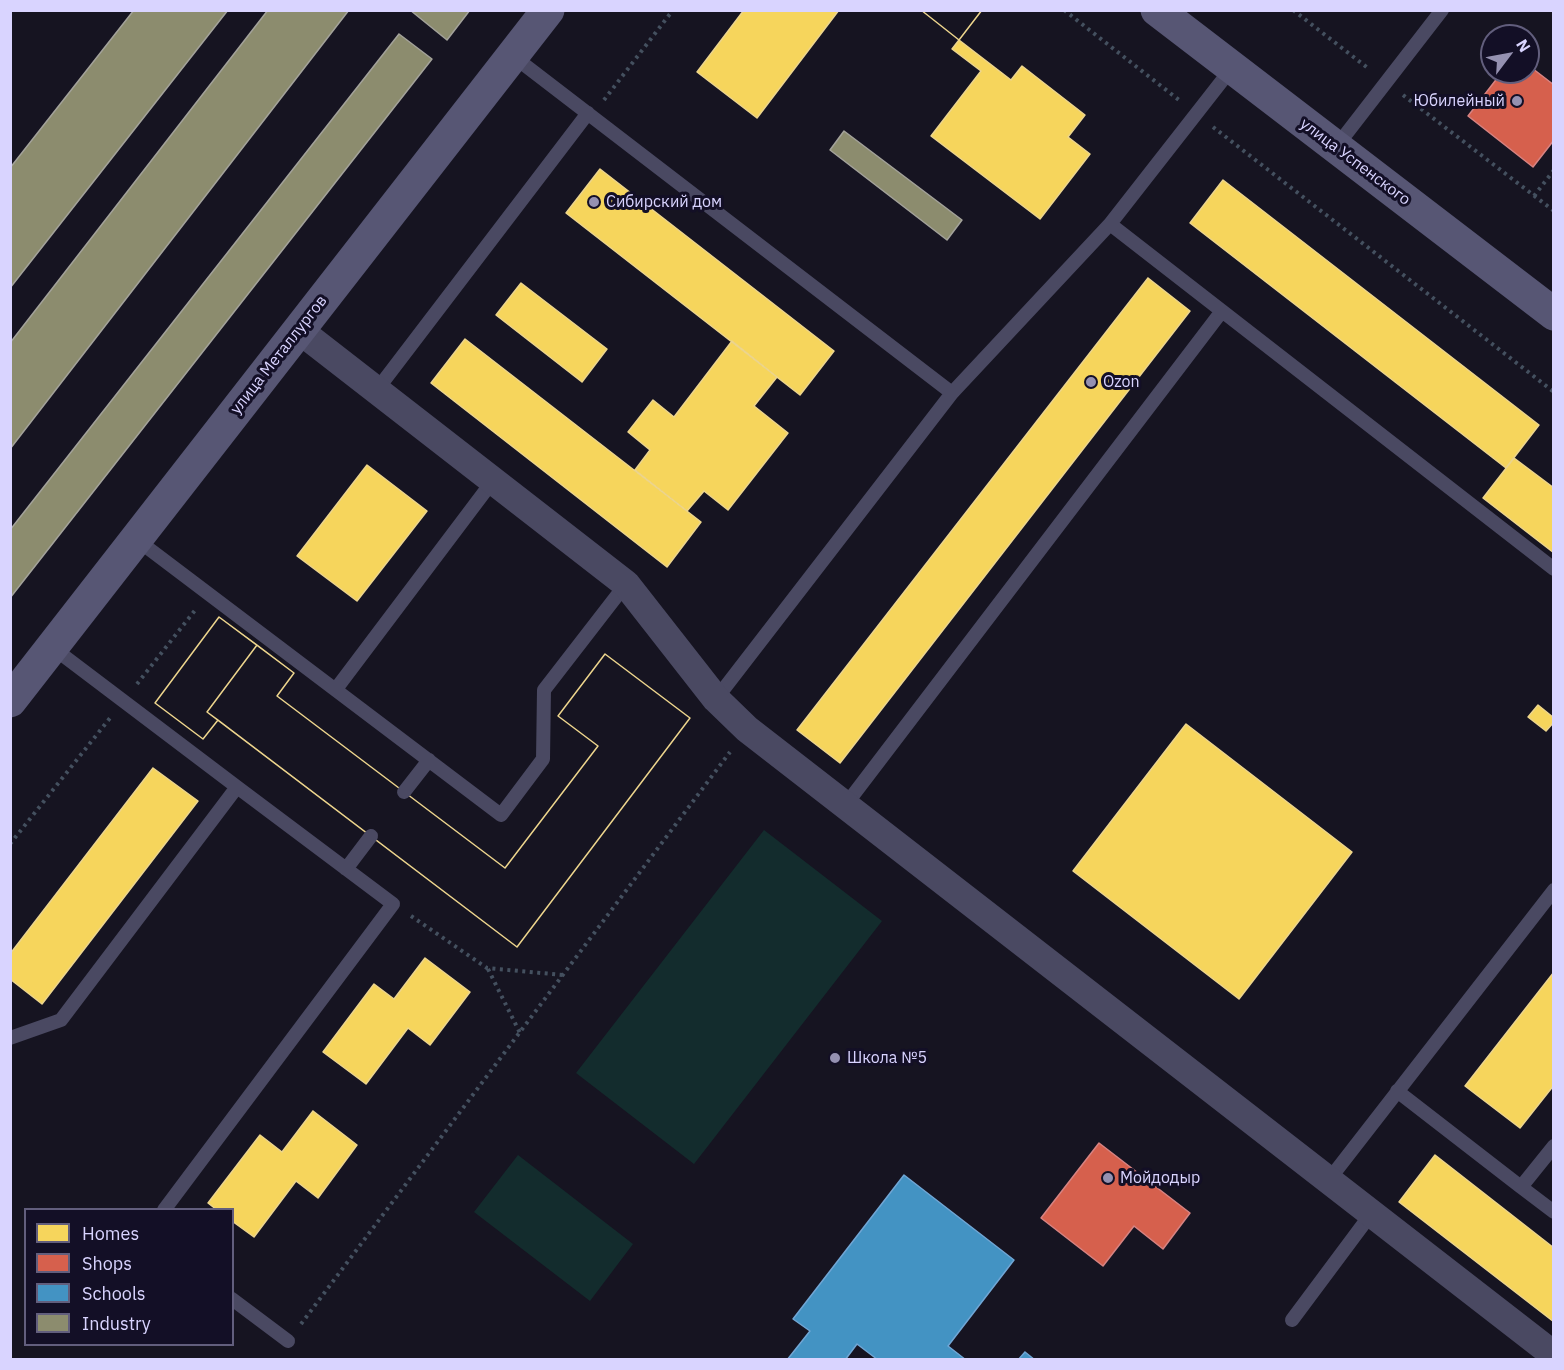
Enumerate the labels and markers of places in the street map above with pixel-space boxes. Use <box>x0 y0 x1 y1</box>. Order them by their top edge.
place label: Юбилейный <box>1414 91 1505 111</box>
marker: Юбилейный <box>1510 94 1524 108</box>
place label: Сибирский дом <box>606 192 722 212</box>
marker: Сибирский дом <box>587 195 601 209</box>
place label: Ozon <box>1103 372 1140 392</box>
marker: Ozon <box>1084 375 1098 389</box>
place label: Школа №5 <box>847 1048 927 1068</box>
marker: Школа №5 <box>828 1051 842 1065</box>
place label: Мойдодыр <box>1120 1168 1200 1188</box>
marker: Мойдодыр <box>1101 1171 1115 1185</box>

